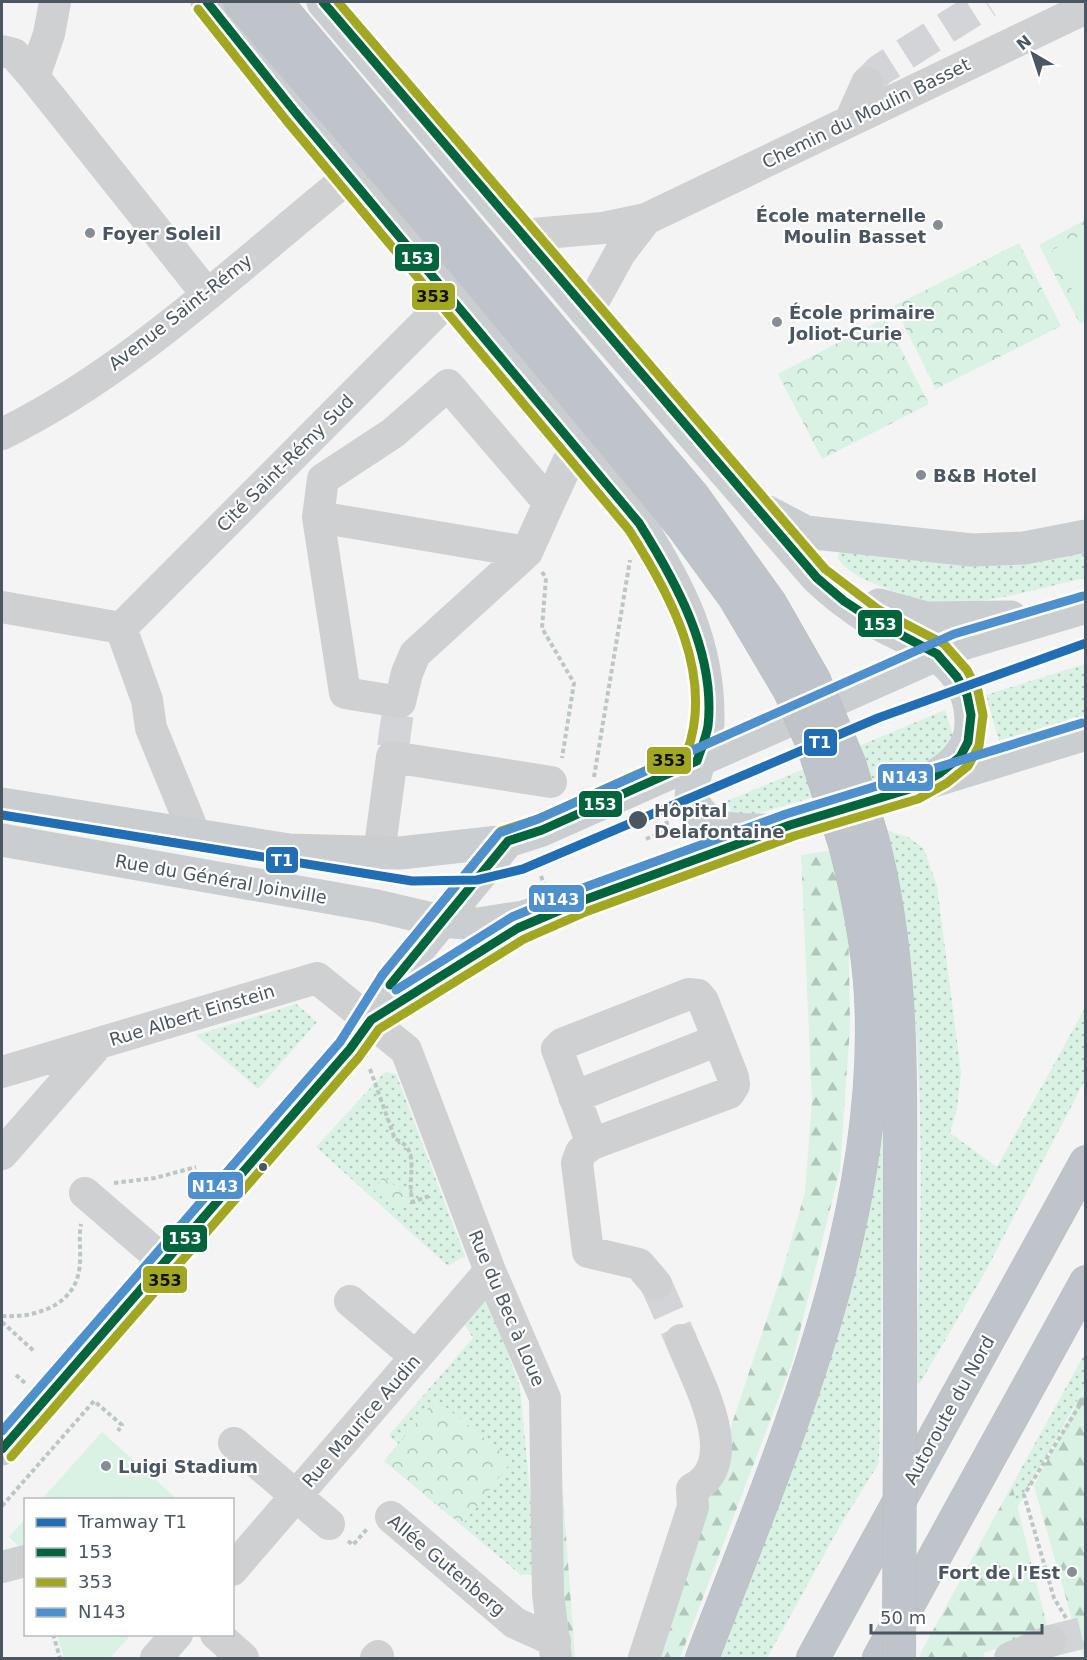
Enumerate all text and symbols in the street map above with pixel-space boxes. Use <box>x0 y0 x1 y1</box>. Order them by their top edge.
north arrow <box>1003 24 1063 84</box>
text: N <box>1013 31 1035 54</box>
street label: Chemin du Moulin Basset <box>759 53 973 173</box>
place label: École maternelle Moulin Basset <box>756 205 926 247</box>
marker: École maternelle Moulin Basset <box>931 218 945 232</box>
place label: Foyer Soleil <box>102 223 221 244</box>
marker: Foyer Soleil <box>83 226 97 240</box>
line badge: 153 <box>394 243 440 272</box>
street label: Avenue Saint-Rémy <box>104 249 256 374</box>
text: 153 <box>400 249 434 268</box>
line badge: 353 <box>411 282 456 311</box>
text: 353 <box>416 287 450 306</box>
place label: École primaire Joliot-Curie <box>787 302 935 344</box>
marker: École primaire Joliot-Curie <box>770 315 784 329</box>
street label: Cité Saint-Rémy Sud <box>212 390 358 536</box>
place label: B&B Hotel <box>933 465 1037 486</box>
marker: B&B Hotel <box>914 468 928 482</box>
line badge: 153 <box>857 609 903 638</box>
text: 153 <box>863 615 897 634</box>
line badge: T1 <box>803 728 838 757</box>
text: T1 <box>809 733 831 752</box>
line badge: 353 <box>646 746 692 775</box>
text: 353 <box>652 751 686 770</box>
line badge: N143 <box>877 763 934 792</box>
text: N143 <box>882 768 928 787</box>
line badge: 153 <box>578 790 623 818</box>
text: 153 <box>583 795 617 814</box>
place label: Hôpital Delafontaine <box>654 800 784 842</box>
marker: Hôpital Delafontaine <box>627 809 649 831</box>
line badge: T1 <box>265 846 299 874</box>
street label: Rue du Général Joinville <box>114 850 328 908</box>
text: T1 <box>271 851 293 870</box>
line badge: N143 <box>528 884 585 913</box>
text: N143 <box>533 890 579 909</box>
street label: Rue Albert Einstein <box>107 980 277 1050</box>
unlabelled marker <box>257 1161 269 1173</box>
line badge: N143 <box>187 1171 244 1200</box>
text: N143 <box>192 1177 238 1196</box>
line badge: 153 <box>162 1224 208 1253</box>
street label: Rue du Bec à Loue <box>465 1227 549 1389</box>
text: 153 <box>168 1229 202 1248</box>
line badge: 353 <box>142 1265 188 1294</box>
text: 353 <box>148 1271 182 1290</box>
street label: Autoroute du Nord <box>899 1332 999 1488</box>
street label: Rue Maurice Audin <box>298 1351 424 1491</box>
place label: Luigi Stadium <box>118 1456 258 1477</box>
marker: Luigi Stadium <box>99 1459 113 1473</box>
legend <box>24 1498 234 1636</box>
street label: Allée Gutenberg <box>384 1510 510 1620</box>
text: Tramway T1 <box>77 1511 187 1532</box>
text: 153 <box>78 1541 112 1562</box>
place label: Fort de l'Est <box>938 1562 1060 1583</box>
marker: Fort de l'Est <box>1065 1565 1079 1579</box>
text: 353 <box>78 1571 112 1592</box>
scale bar <box>871 1597 1042 1635</box>
text: N143 <box>78 1601 126 1622</box>
text: 50 m <box>880 1607 926 1628</box>

